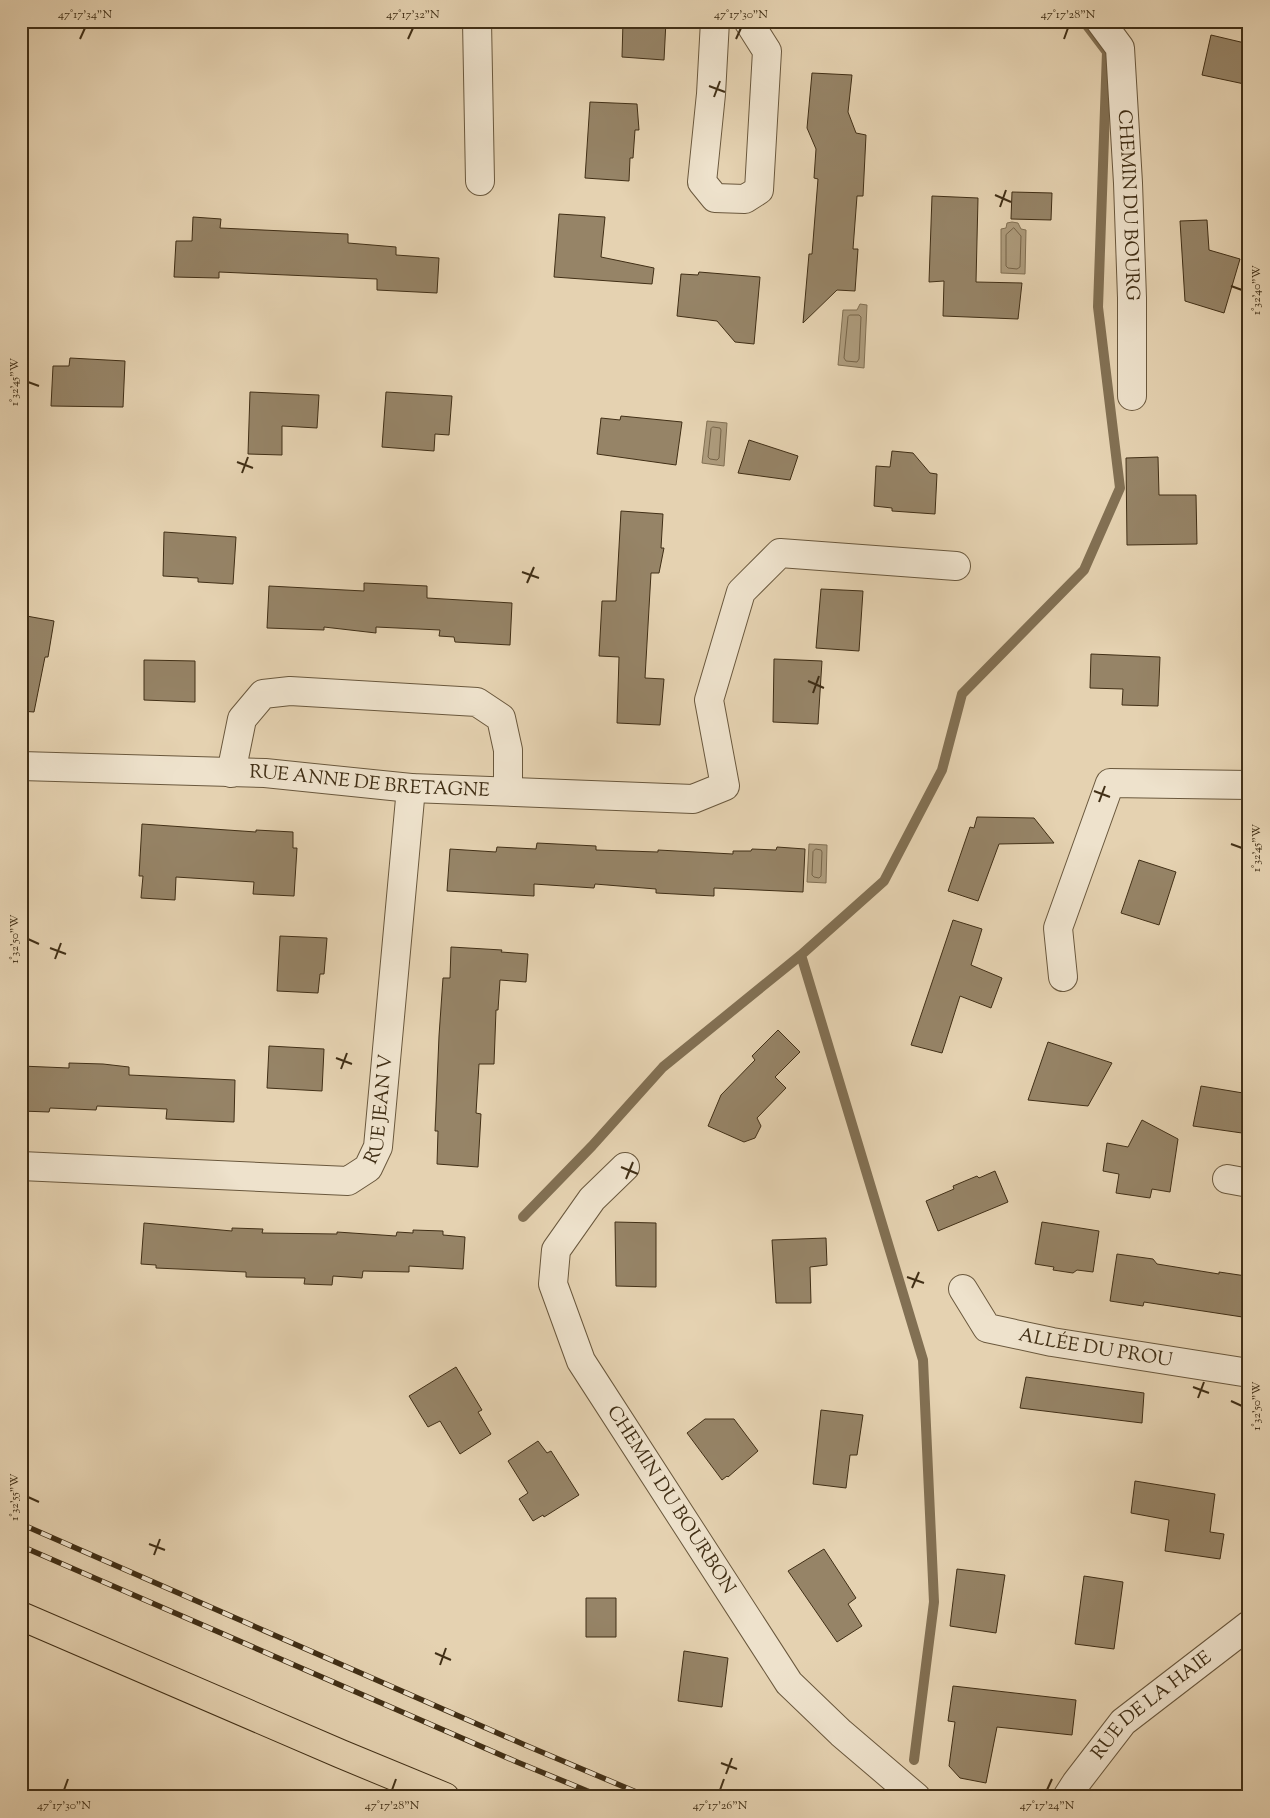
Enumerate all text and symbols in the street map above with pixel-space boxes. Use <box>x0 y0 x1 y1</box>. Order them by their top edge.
text: 47°17'34"N <box>58 6 112 24</box>
text: 47°17'32"N <box>386 6 440 24</box>
text: 47°17'30"N <box>714 6 768 24</box>
text: 47°17'28"N <box>1041 6 1096 24</box>
street label: CHEMIN DU BOURG <box>1110 109 1146 301</box>
text: 1°32'40"W <box>1248 264 1266 315</box>
text: 1°32'45"W <box>6 357 24 406</box>
street label: RUE ANNE DE BRETAGNE <box>249 759 491 805</box>
text: 1°32'45"W <box>1248 823 1266 872</box>
text: 1°32'50"W <box>6 914 24 964</box>
street label: RUE JEAN V <box>358 1053 400 1169</box>
street label: ALLÉE DU PROU <box>1016 1322 1175 1374</box>
text: 1°32'50"W <box>1248 1381 1266 1431</box>
street label: CHEMIN DU BOURBON <box>600 1400 742 1600</box>
text: 1°32'55"W <box>6 1473 24 1521</box>
street label: RUE DE LA HAIE <box>1085 1644 1218 1765</box>
text: 47°17'30"N <box>37 1797 91 1815</box>
text: 47°17'28"N <box>365 1797 420 1815</box>
text: 47°17'26"N <box>693 1797 748 1815</box>
text: 47°17'24"N <box>1020 1797 1075 1815</box>

